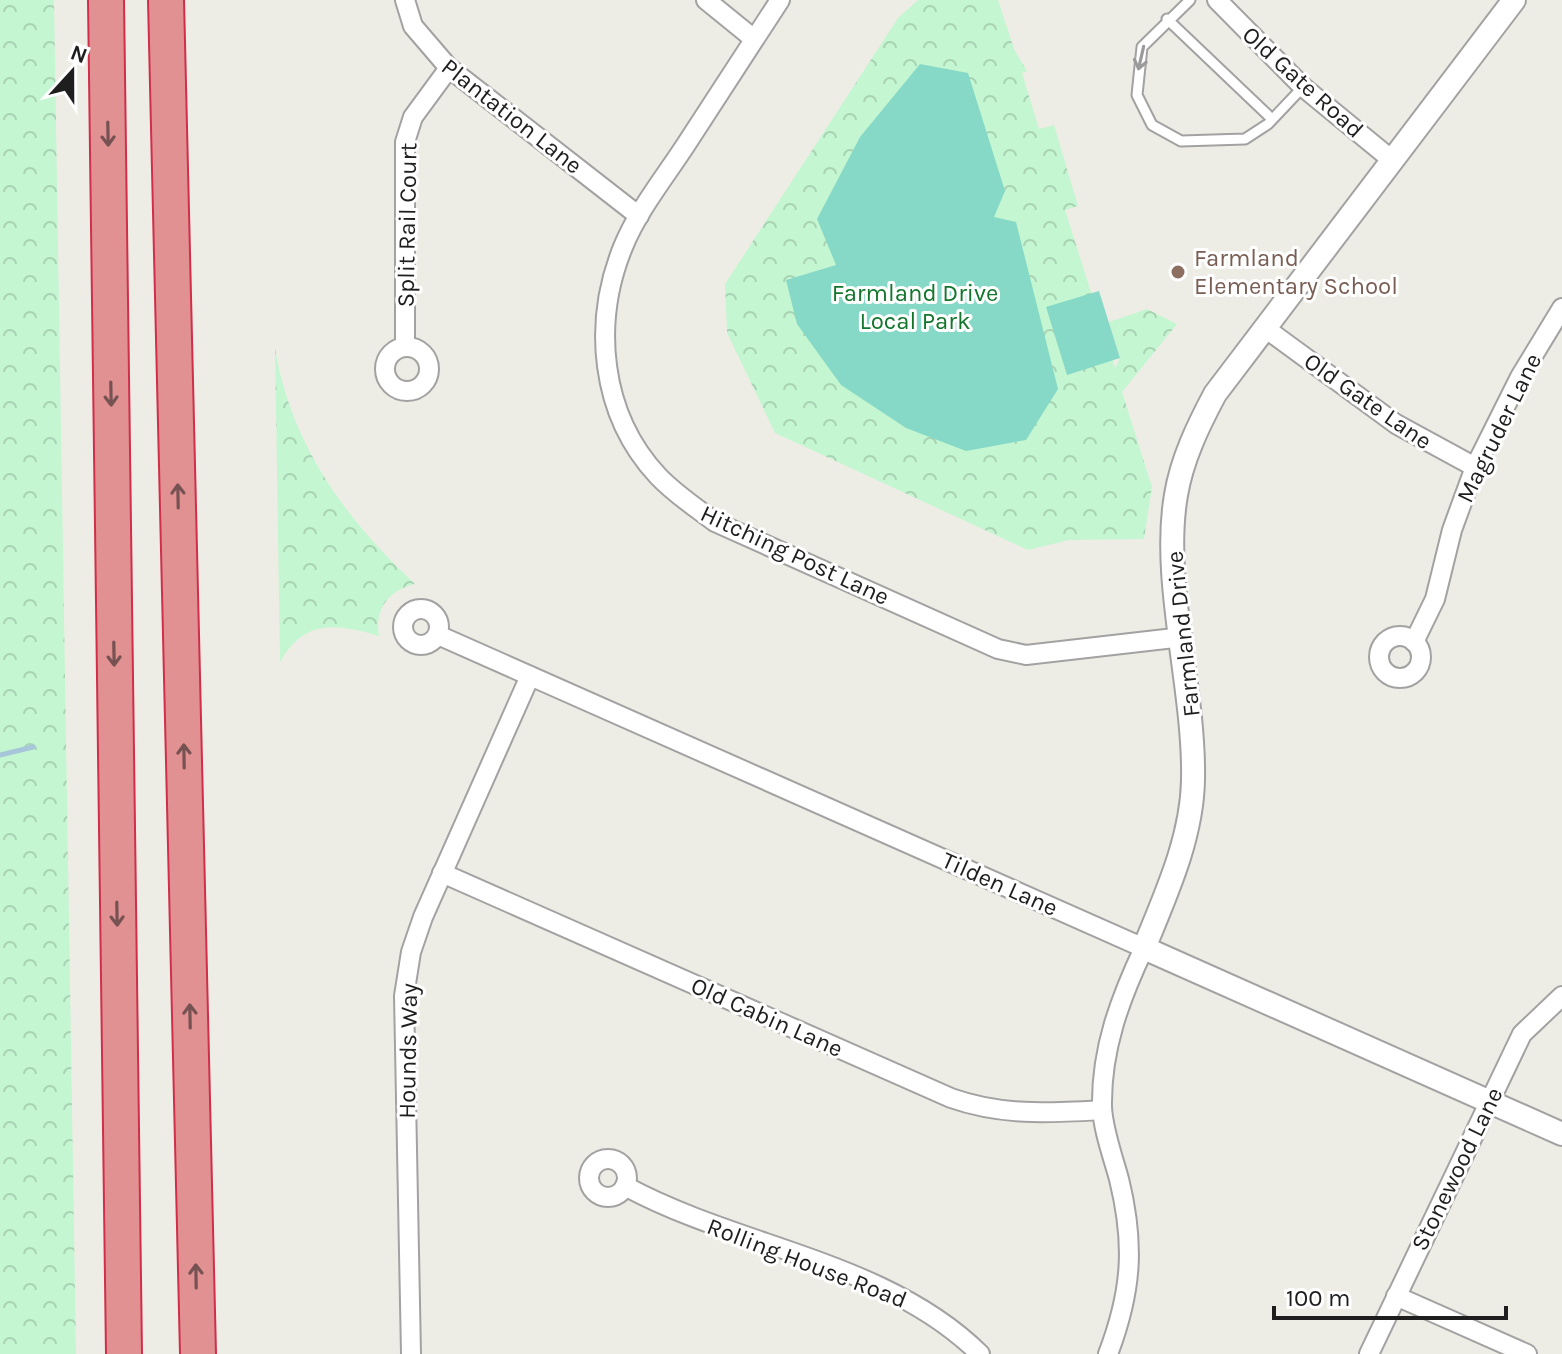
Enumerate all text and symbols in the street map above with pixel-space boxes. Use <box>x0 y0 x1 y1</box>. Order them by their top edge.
street label: Old Gate Road <box>1237 20 1369 144</box>
north arrow <box>32 32 112 112</box>
text: N <box>67 39 91 69</box>
one-way arrow <box>1133 45 1148 70</box>
street label: Plantation Lane <box>436 52 588 180</box>
one-way arrow <box>100 120 115 147</box>
street label: Split Rail Court <box>392 142 422 308</box>
place label: Farmland Elementary School <box>1194 244 1398 300</box>
marker: Farmland Elementary School <box>1169 263 1187 281</box>
park label: Farmland Drive Local Park <box>832 279 998 335</box>
street label: Old Gate Lane <box>1299 347 1437 455</box>
street label: Magruder Lane <box>1451 349 1547 507</box>
one-way arrow <box>103 380 119 407</box>
one-way arrow <box>170 483 186 510</box>
street label: Hitching Post Lane <box>696 499 894 611</box>
street label: Farmland Drive <box>1160 550 1206 718</box>
one-way arrow <box>106 640 122 667</box>
one-way arrow <box>177 743 192 770</box>
street label: Tilden Lane <box>938 846 1062 922</box>
one-way arrow <box>109 900 125 927</box>
street label: Old Cabin Lane <box>687 971 847 1063</box>
street label: Hounds Way <box>393 983 423 1119</box>
one-way arrow <box>183 1003 198 1030</box>
street label: Stonewood Lane <box>1405 1083 1509 1255</box>
street label: Rolling House Road <box>703 1212 911 1314</box>
one-way arrow <box>189 1263 204 1290</box>
scale bar <box>1274 1270 1506 1320</box>
text: 100 m <box>1286 1284 1351 1312</box>

